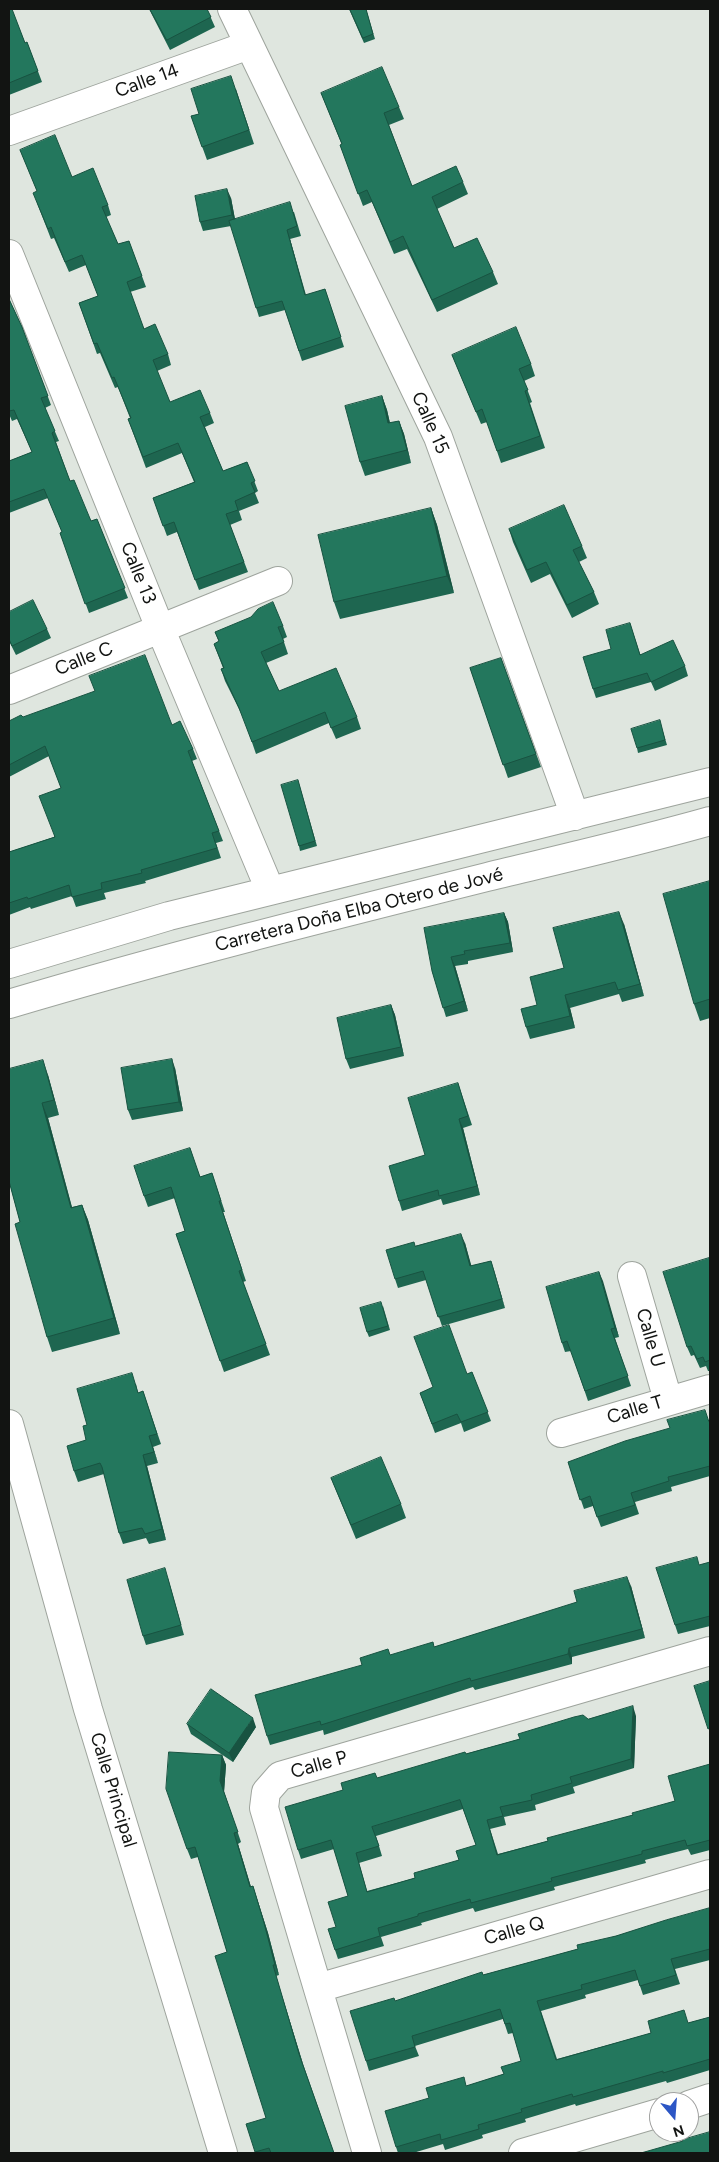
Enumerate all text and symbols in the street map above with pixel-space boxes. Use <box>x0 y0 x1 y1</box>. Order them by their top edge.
street label: Calle 14 <box>112 59 182 103</box>
street label: Calle 15 <box>406 388 454 458</box>
street label: Calle 13 <box>115 539 161 607</box>
street label: Calle C <box>52 637 116 681</box>
street label: Carretera Doña Elba Otero de Jové <box>213 863 505 957</box>
street label: Calle U <box>631 1306 669 1370</box>
street label: Calle T <box>604 1391 666 1429</box>
street label: Calle Principal <box>85 1730 141 1850</box>
street label: Calle P <box>288 1746 350 1784</box>
street label: Calle Q <box>481 1912 547 1950</box>
north arrow <box>649 2092 699 2142</box>
text: N <box>671 2121 686 2141</box>

